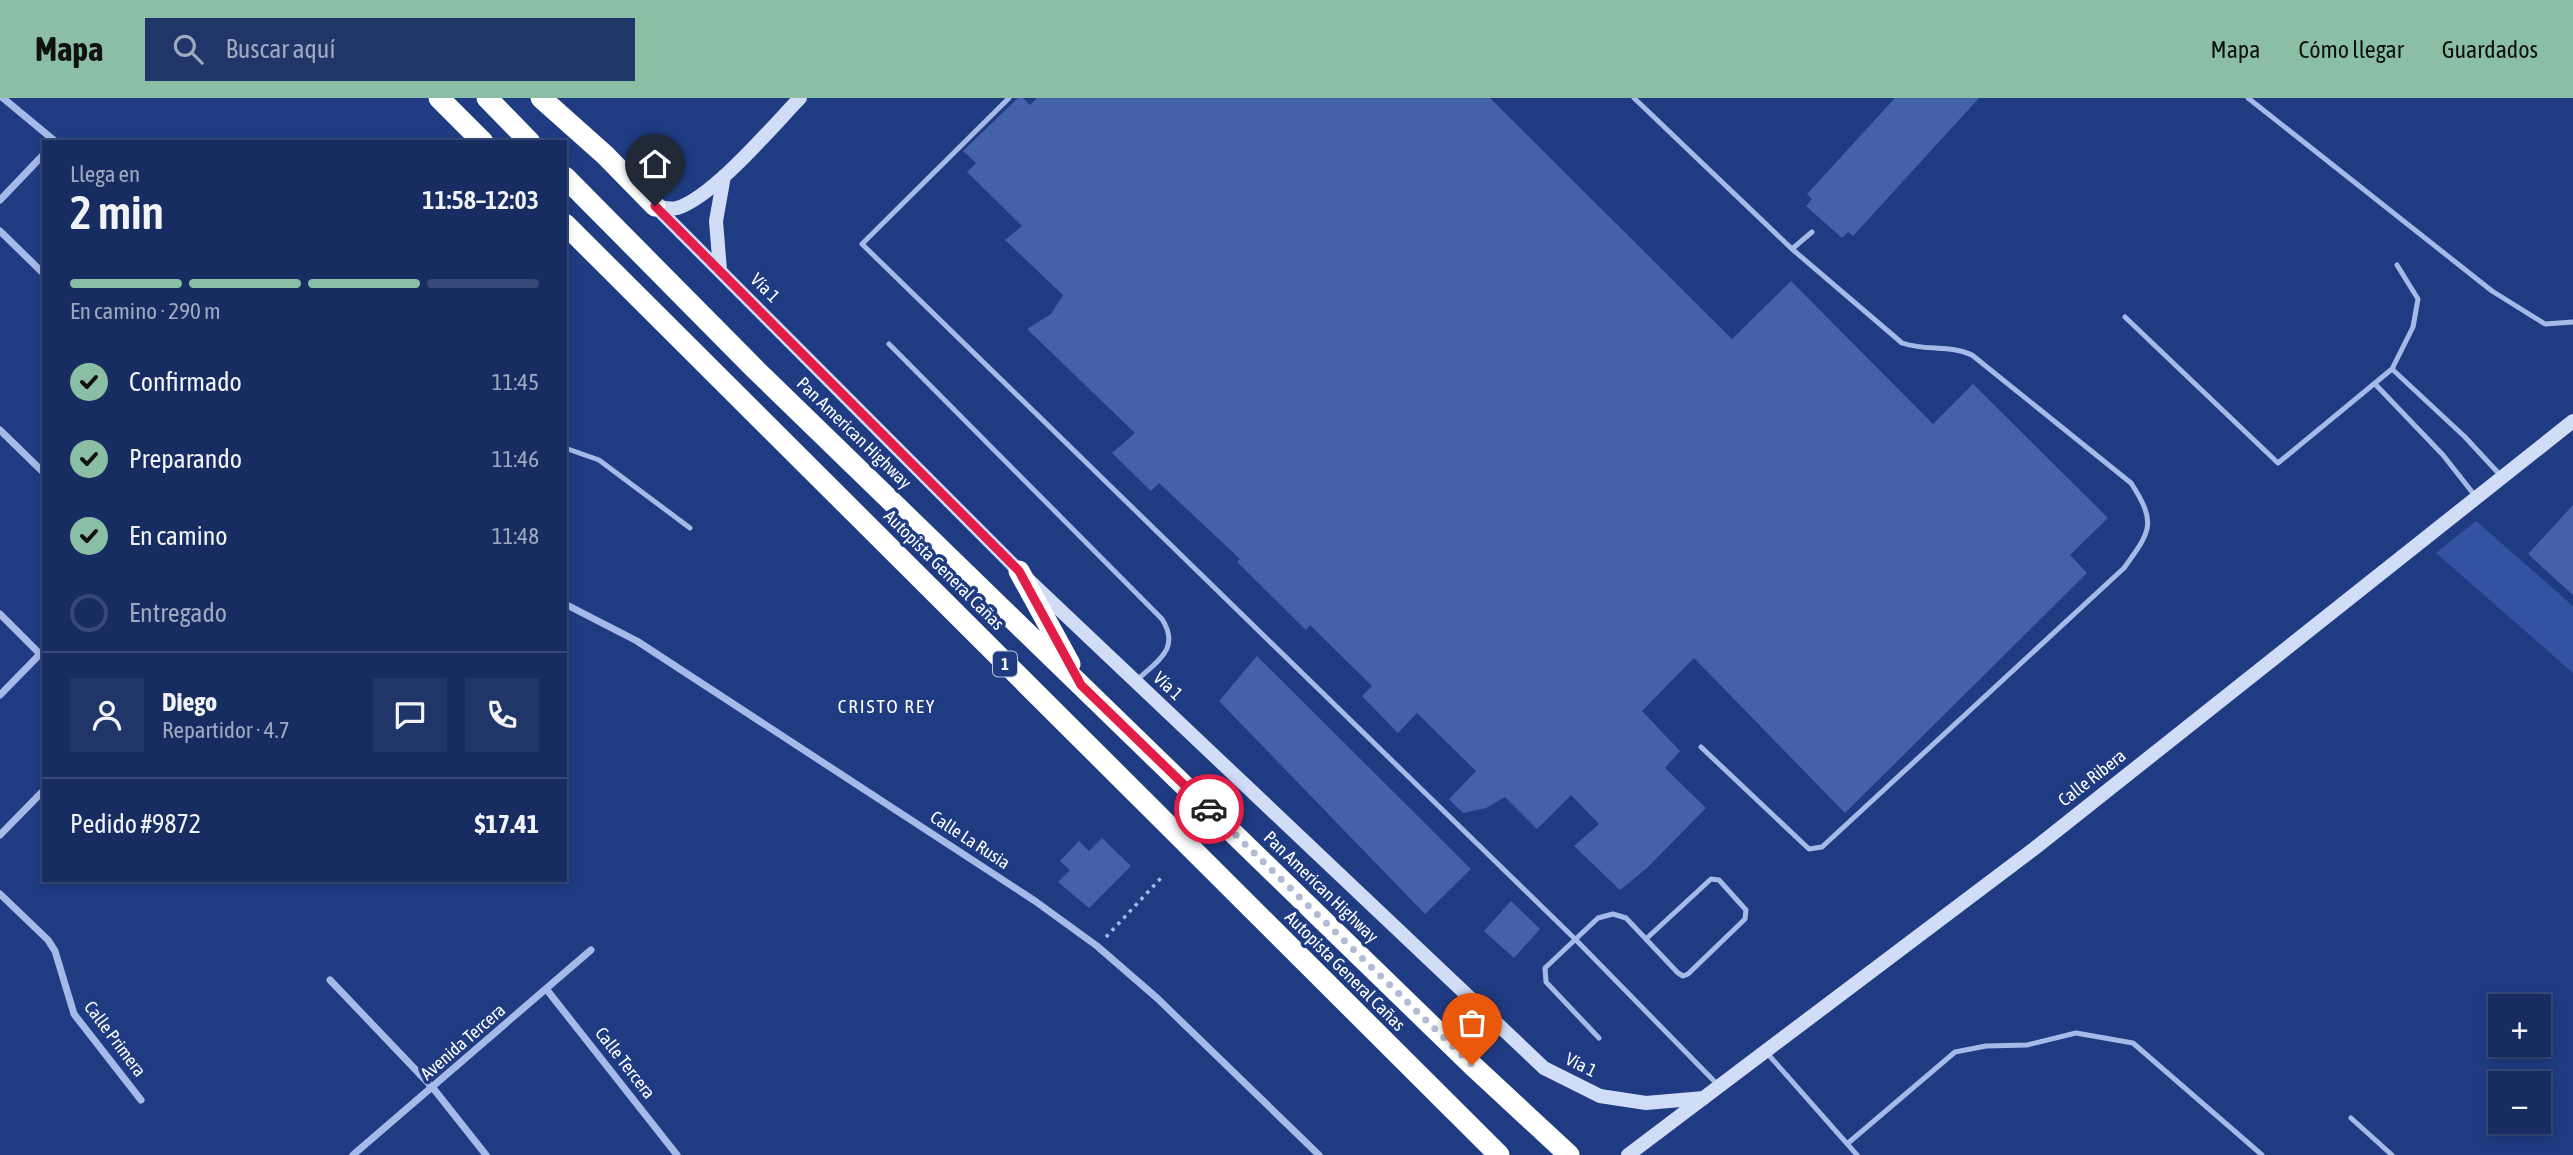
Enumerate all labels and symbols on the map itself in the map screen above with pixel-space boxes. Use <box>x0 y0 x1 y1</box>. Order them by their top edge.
pin <box>625 134 685 206</box>
street label: Vía 1 <box>747 269 784 306</box>
street label: Pan American Highway <box>793 373 916 493</box>
street label: Autopista General Cañas <box>880 505 1009 634</box>
road number: 1 <box>993 652 1017 677</box>
street label: Vía 1 <box>1149 667 1187 704</box>
district label: CRISTO REY <box>838 695 936 717</box>
street label: Calle Ribera <box>2054 745 2130 810</box>
courier <box>1174 774 1244 844</box>
street label: Calle La Rusia <box>926 806 1014 873</box>
street label: Pan American Highway <box>1260 827 1383 947</box>
street label: Autopista General Cañas <box>1281 906 1410 1035</box>
pin <box>1442 993 1502 1065</box>
street label: Calle Primera <box>80 997 151 1081</box>
street label: Avenida Tercera <box>416 999 509 1084</box>
street label: Calle Tercera <box>591 1023 660 1103</box>
street label: Vía 1 <box>1562 1048 1600 1081</box>

